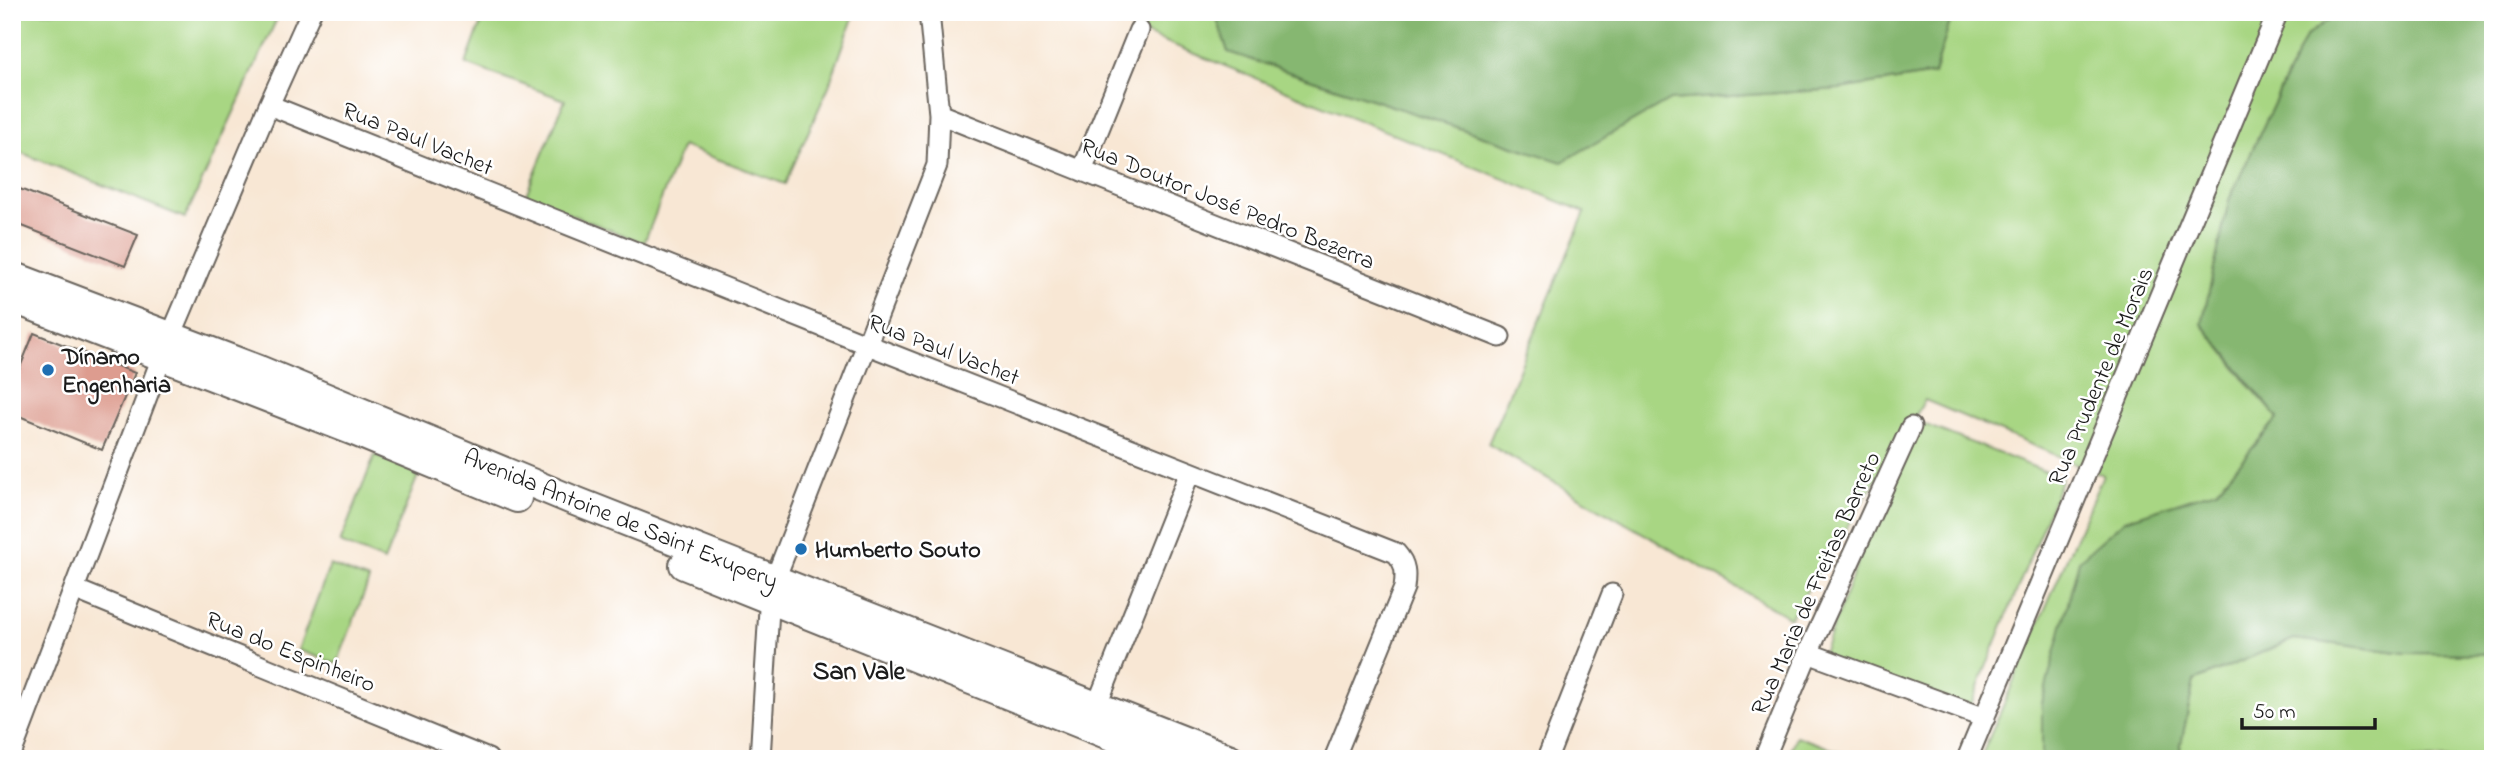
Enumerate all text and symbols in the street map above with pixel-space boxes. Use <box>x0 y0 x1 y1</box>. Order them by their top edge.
street label: Rua Paul Vachet <box>336 94 498 187</box>
street label: Rua Doutor José Pedro Bezerra <box>1074 130 1380 281</box>
street label: Rua Prudente de Morais <box>2040 262 2164 492</box>
street label: Rua Paul Vachet <box>862 306 1024 396</box>
place label: Dínamo Engenharia <box>61 341 171 405</box>
marker: Dínamo Engenharia <box>40 362 56 378</box>
street label: Avenida Antoine de Saint Exupery <box>457 441 783 601</box>
street label: Rua Maria de Freitas Barreto <box>1743 447 1891 721</box>
place label: Humberto Souto <box>815 534 981 569</box>
marker: Humberto Souto <box>793 541 809 557</box>
street label: Rua do Espinheiro <box>200 603 380 703</box>
district label: San Vale <box>813 654 907 692</box>
scale bar <box>2242 687 2376 731</box>
text: 50 m <box>2253 698 2296 728</box>

